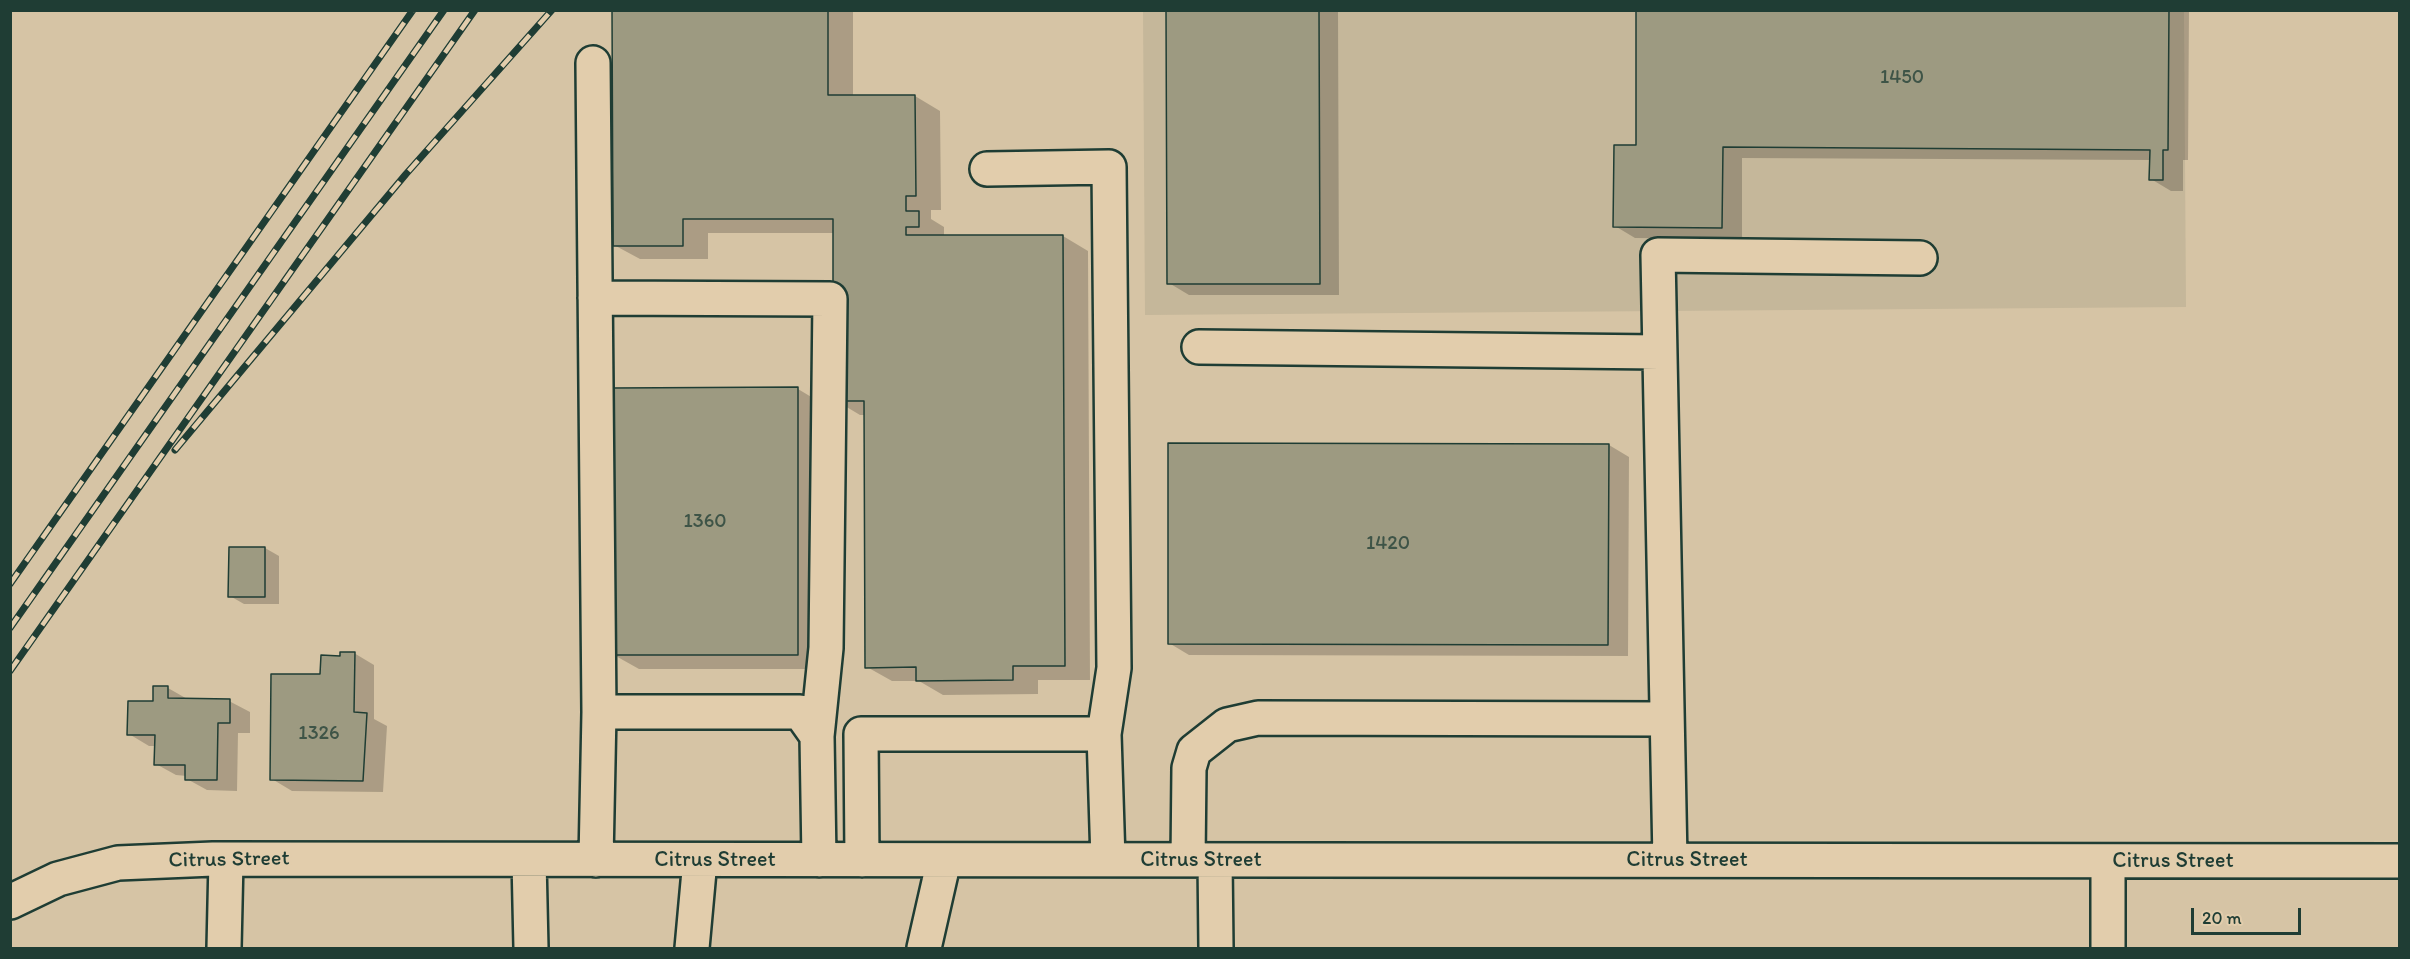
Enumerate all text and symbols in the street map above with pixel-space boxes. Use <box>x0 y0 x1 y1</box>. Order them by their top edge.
house number: 1450 <box>1880 66 1924 90</box>
house number: 1360 <box>683 510 727 534</box>
house number: 1420 <box>1366 532 1410 556</box>
house number: 1326 <box>298 722 340 746</box>
street label: Citrus Street <box>168 846 290 874</box>
street label: Citrus Street <box>654 847 776 873</box>
street label: Citrus Street <box>1140 847 1262 873</box>
street label: Citrus Street <box>1626 847 1748 873</box>
street label: Citrus Street <box>2112 848 2234 874</box>
scale bar <box>2194 896 2304 934</box>
text: 20 m <box>2202 907 2242 929</box>

